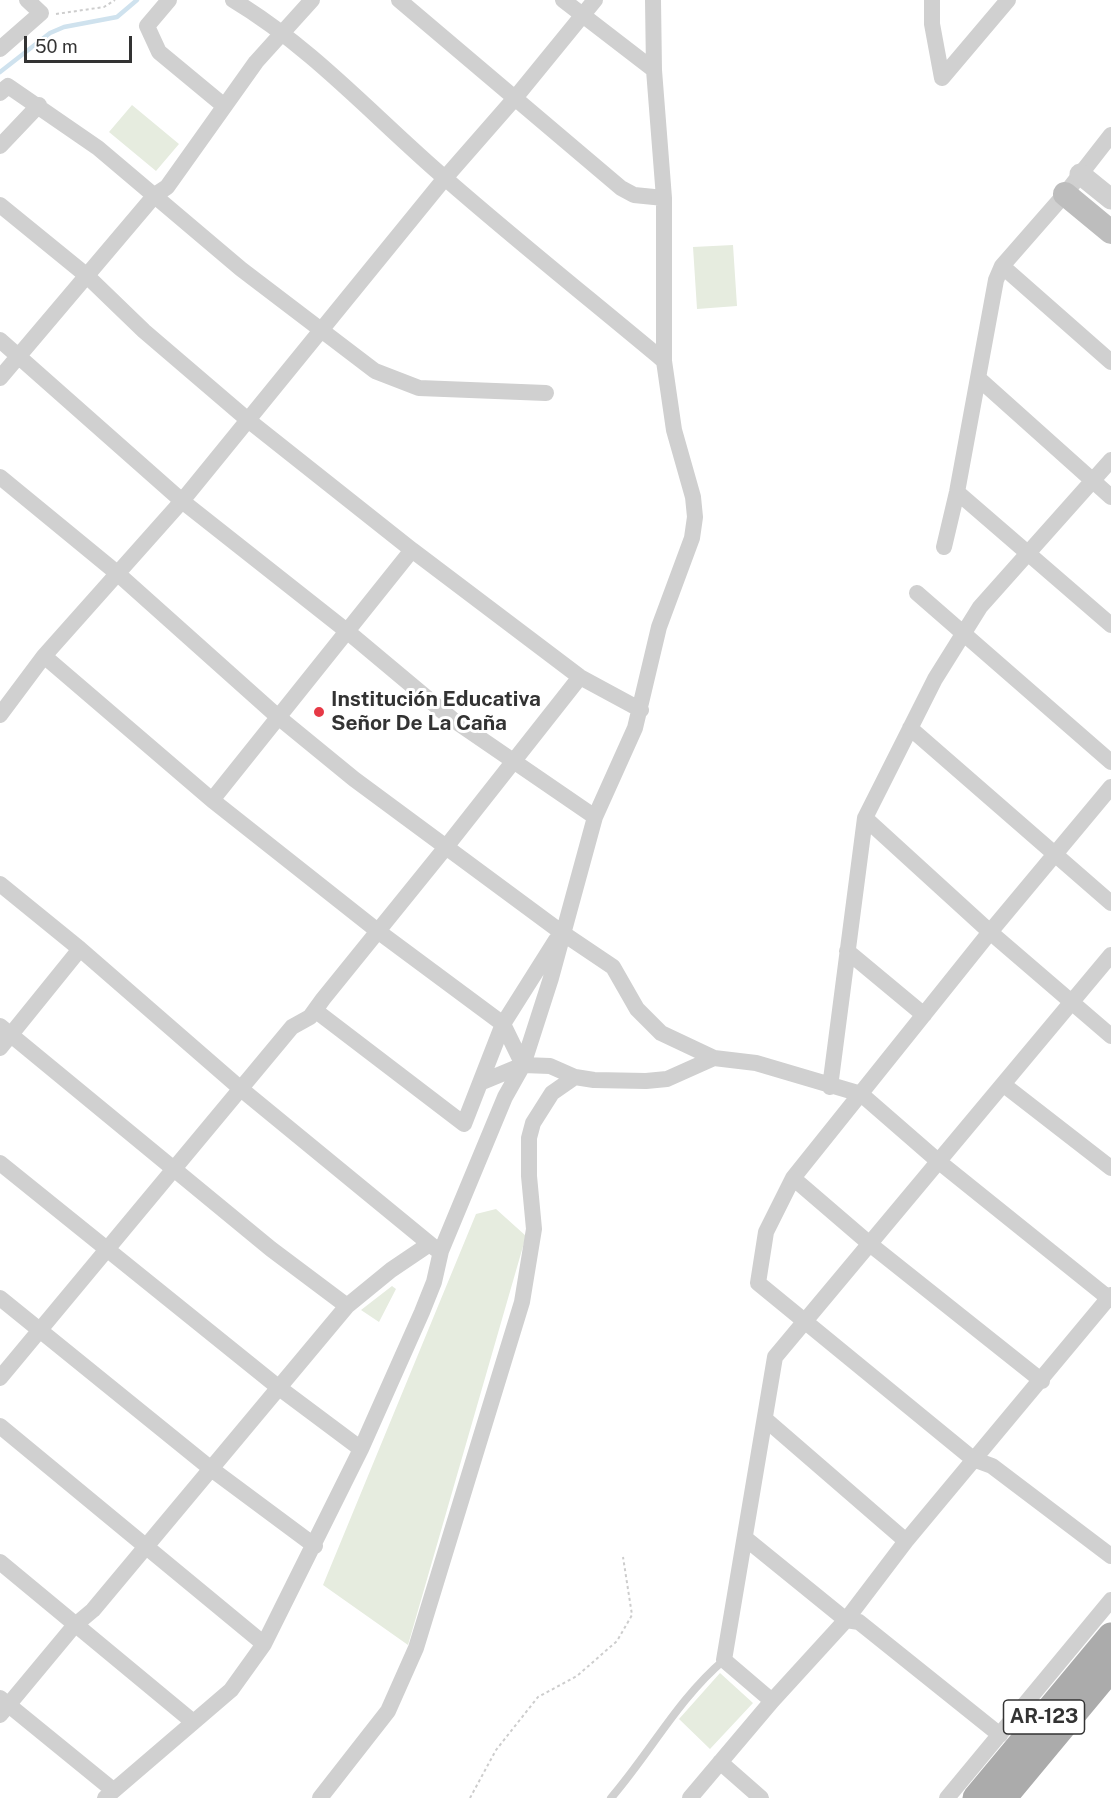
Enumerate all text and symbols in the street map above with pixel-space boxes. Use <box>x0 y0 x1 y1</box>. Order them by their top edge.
scale bar <box>27 24 135 62</box>
text: 50 m <box>35 36 78 57</box>
place label: Institución Educativa Señor De La Caña <box>331 687 541 737</box>
marker: Institución Educativa Señor De La Caña <box>312 705 326 719</box>
road number: AR-123 <box>1004 1700 1084 1734</box>

